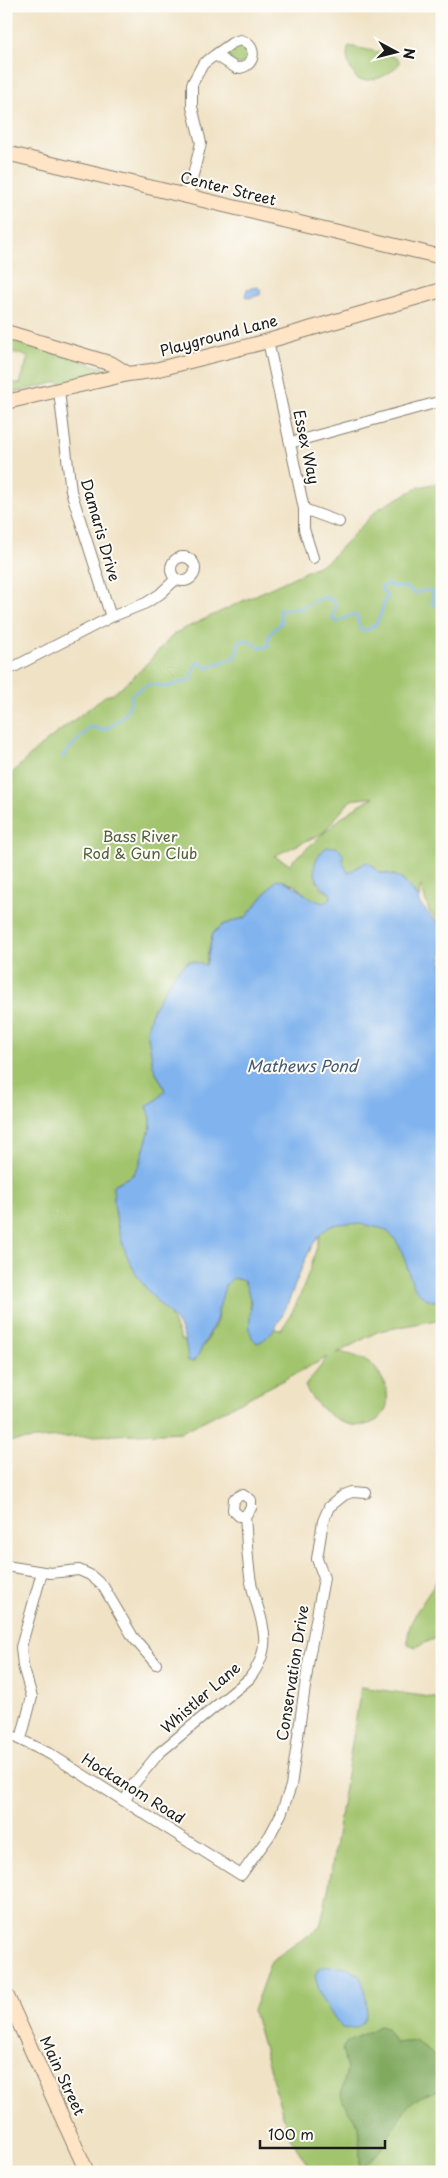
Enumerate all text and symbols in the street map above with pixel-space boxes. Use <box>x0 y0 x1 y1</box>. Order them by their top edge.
north arrow <box>370 28 420 78</box>
text: N <box>398 47 420 60</box>
street label: Center Street <box>178 165 279 211</box>
street label: Playground Lane <box>157 308 280 361</box>
street label: Essex Way <box>288 407 327 486</box>
street label: Damaris Drive <box>76 476 127 584</box>
park label: Bass River Rod & Gun Club <box>83 824 197 864</box>
water label: Mathews Pond <box>247 1053 360 1077</box>
street label: Conservation Drive <box>269 1603 314 1742</box>
street label: Whistler Lane <box>155 1656 245 1738</box>
street label: Hockanom Road <box>78 1747 190 1829</box>
street label: Main Street <box>35 2032 92 2119</box>
scale bar <box>260 2118 386 2150</box>
text: 100 m <box>268 2122 314 2145</box>

